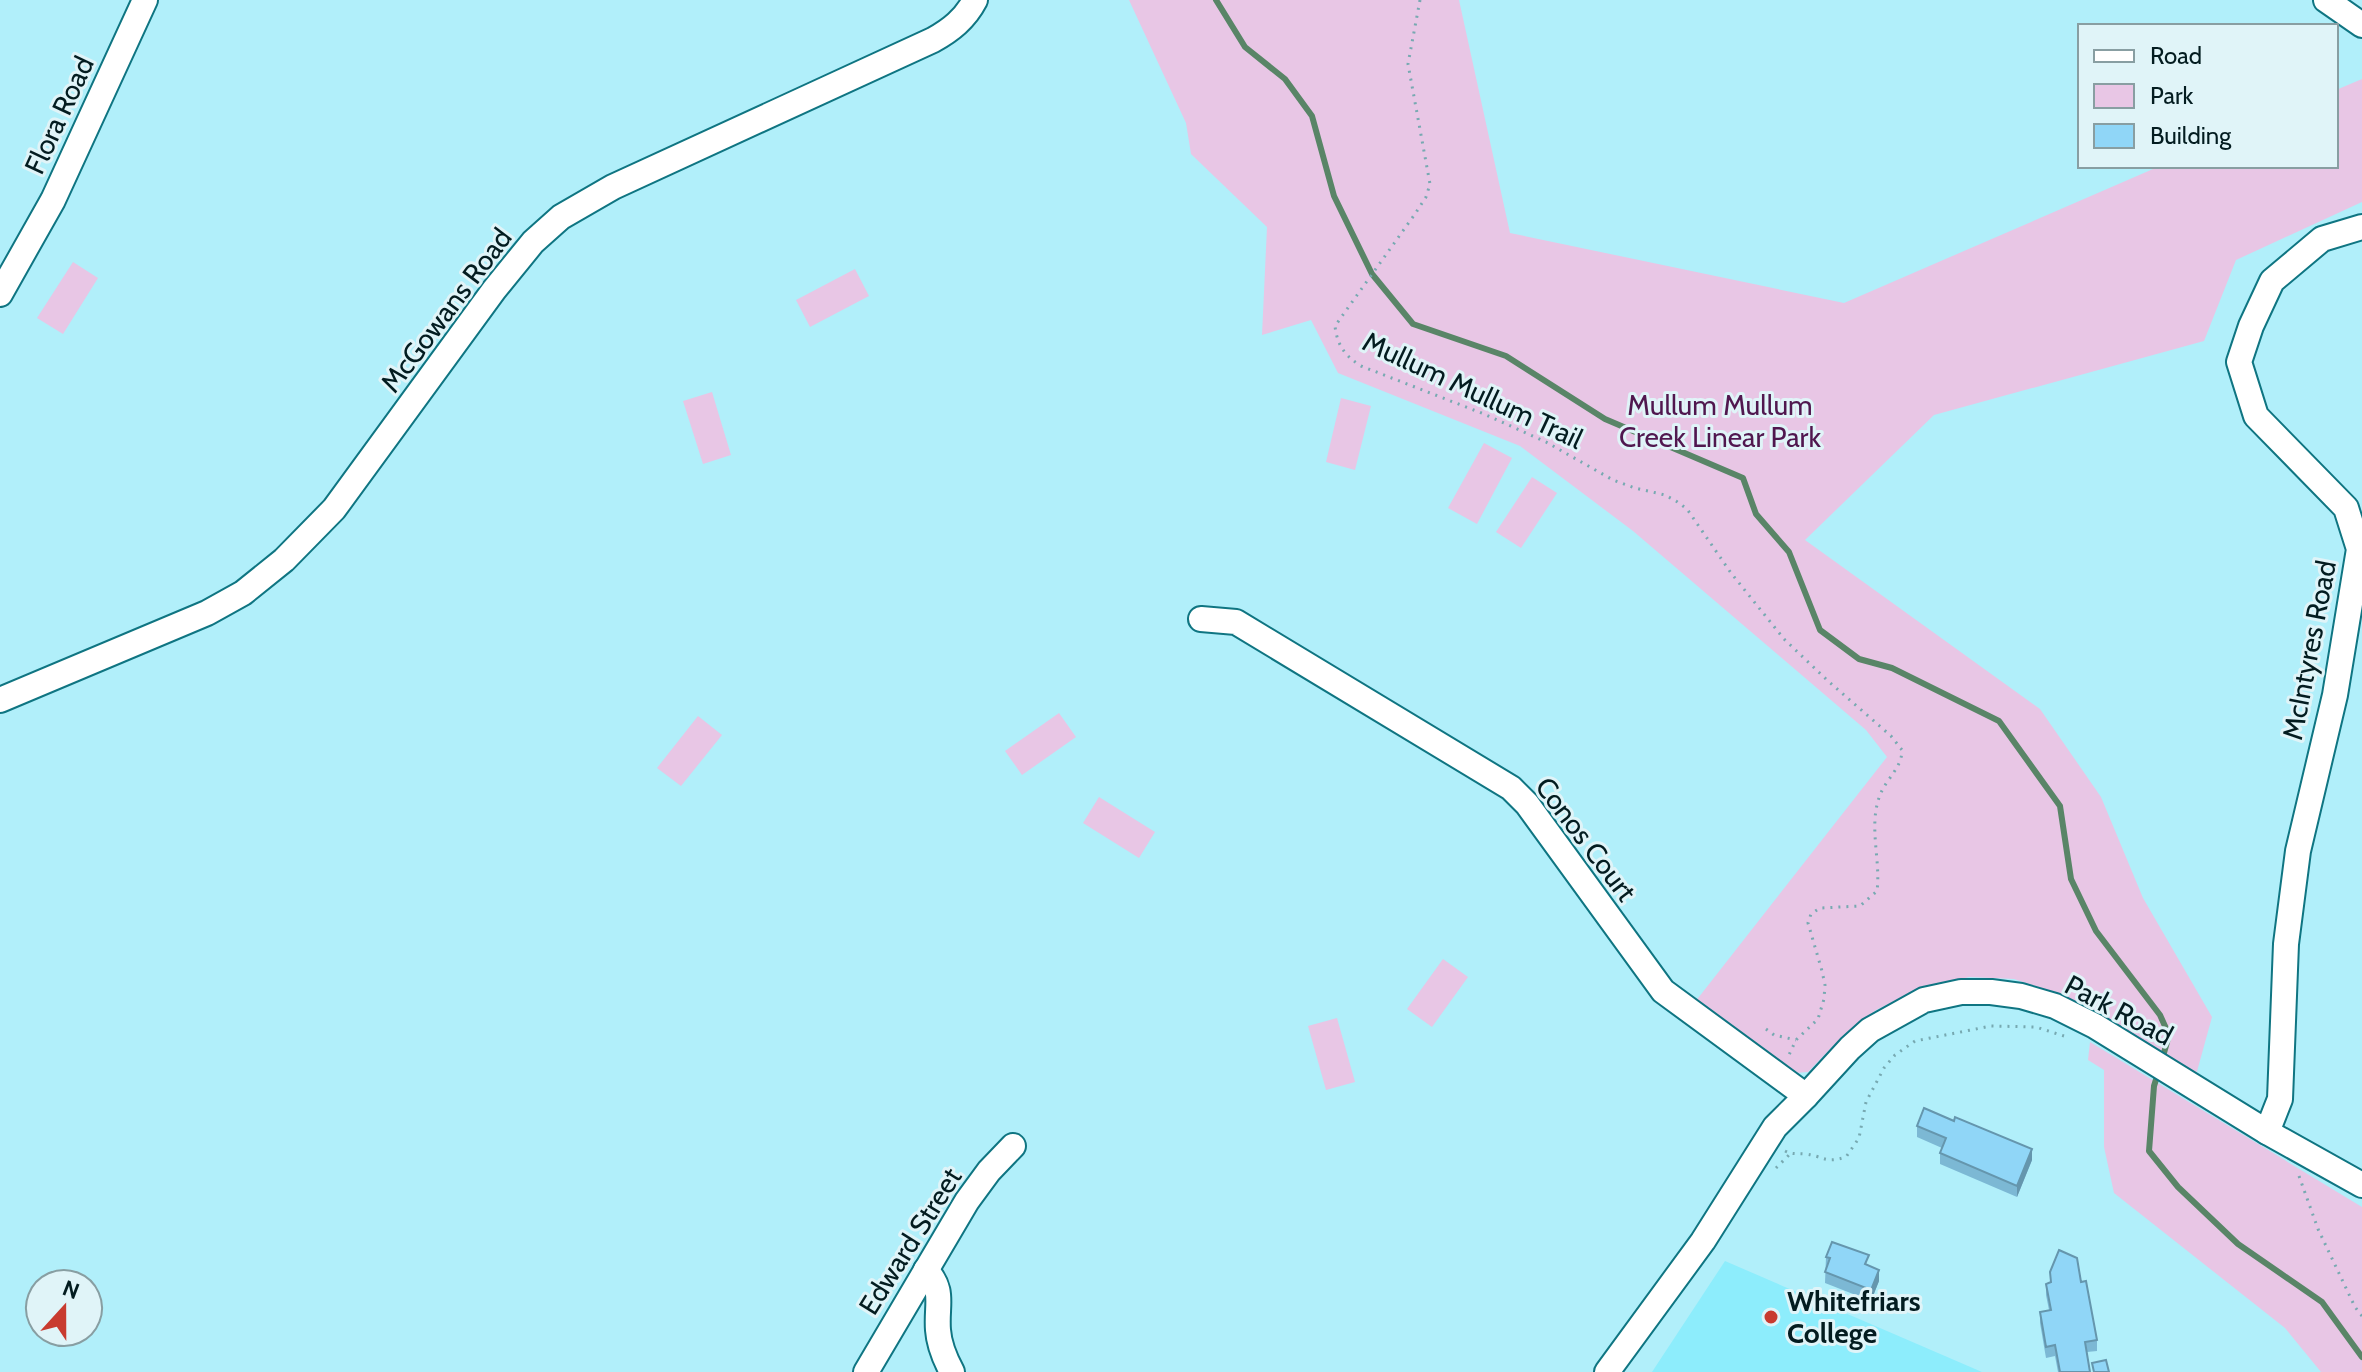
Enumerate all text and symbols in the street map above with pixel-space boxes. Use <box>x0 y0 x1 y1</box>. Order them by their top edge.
legend <box>2078 24 2338 168</box>
text: Road <box>2150 41 2202 70</box>
street label: Flora Road <box>17 51 101 179</box>
text: Park <box>2150 81 2193 110</box>
text: Building <box>2150 121 2232 150</box>
street label: McGowans Road <box>373 221 519 399</box>
street label: Mullum Mullum Trail <box>1358 324 1589 456</box>
park label: Mullum Mullum Creek Linear Park <box>1619 388 1821 454</box>
street label: McIntyres Road <box>2275 557 2343 743</box>
street label: Conos Court <box>1528 770 1644 908</box>
street label: Park Road <box>2059 967 2179 1053</box>
street label: Edward Street <box>851 1161 969 1321</box>
north arrow <box>24 1268 104 1348</box>
text: N <box>59 1274 83 1305</box>
place label: Whitefriars College <box>1787 1284 1921 1350</box>
marker: Whitefriars College <box>1762 1308 1780 1326</box>

